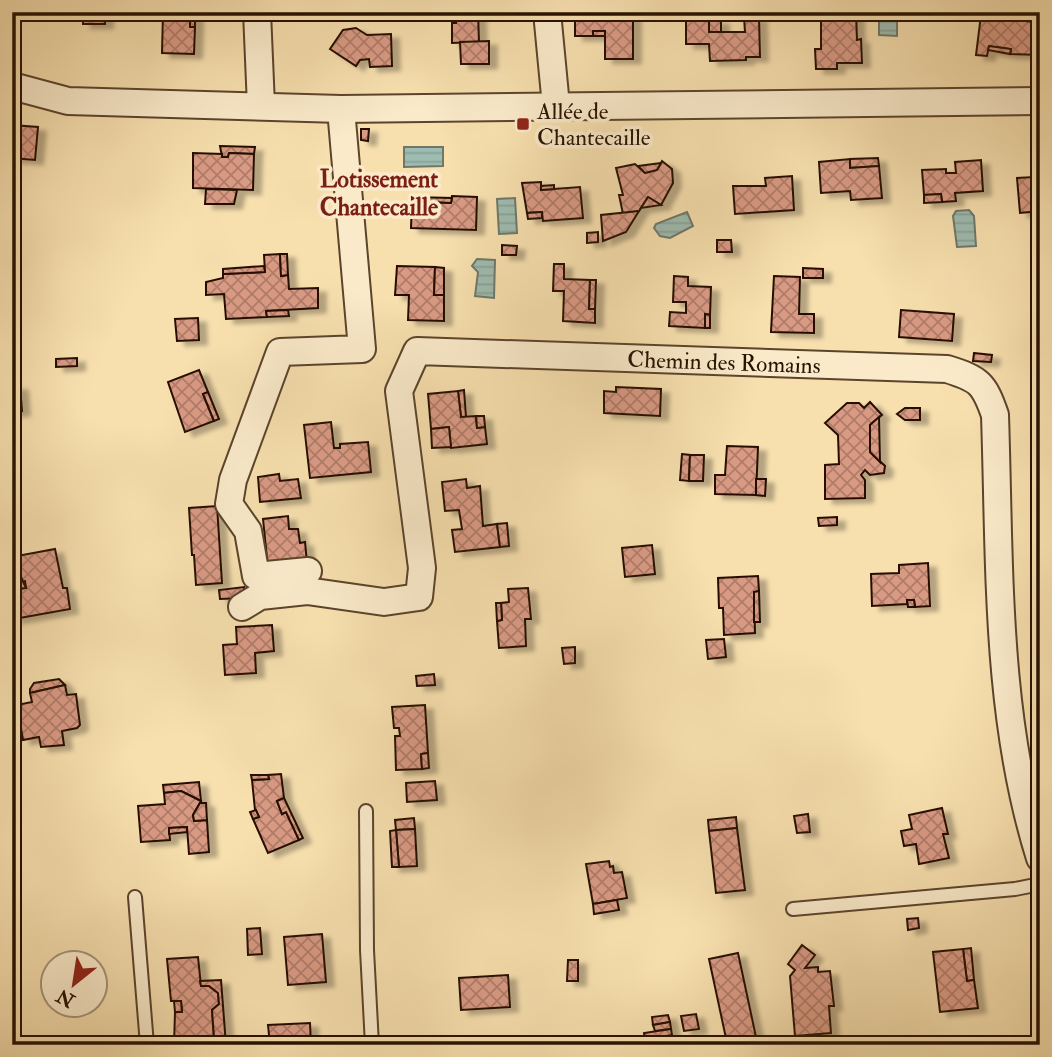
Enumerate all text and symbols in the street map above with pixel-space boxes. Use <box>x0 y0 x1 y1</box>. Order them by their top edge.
place label: Allée de Chantecaille <box>536 97 651 152</box>
marker: Allée de Chantecaille <box>515 116 531 132</box>
district label: Lotissement Chantecaille <box>320 164 438 223</box>
street label: Chemin des Romains <box>627 345 821 380</box>
north arrow <box>38 948 108 1018</box>
text: N <box>52 983 80 1013</box>

